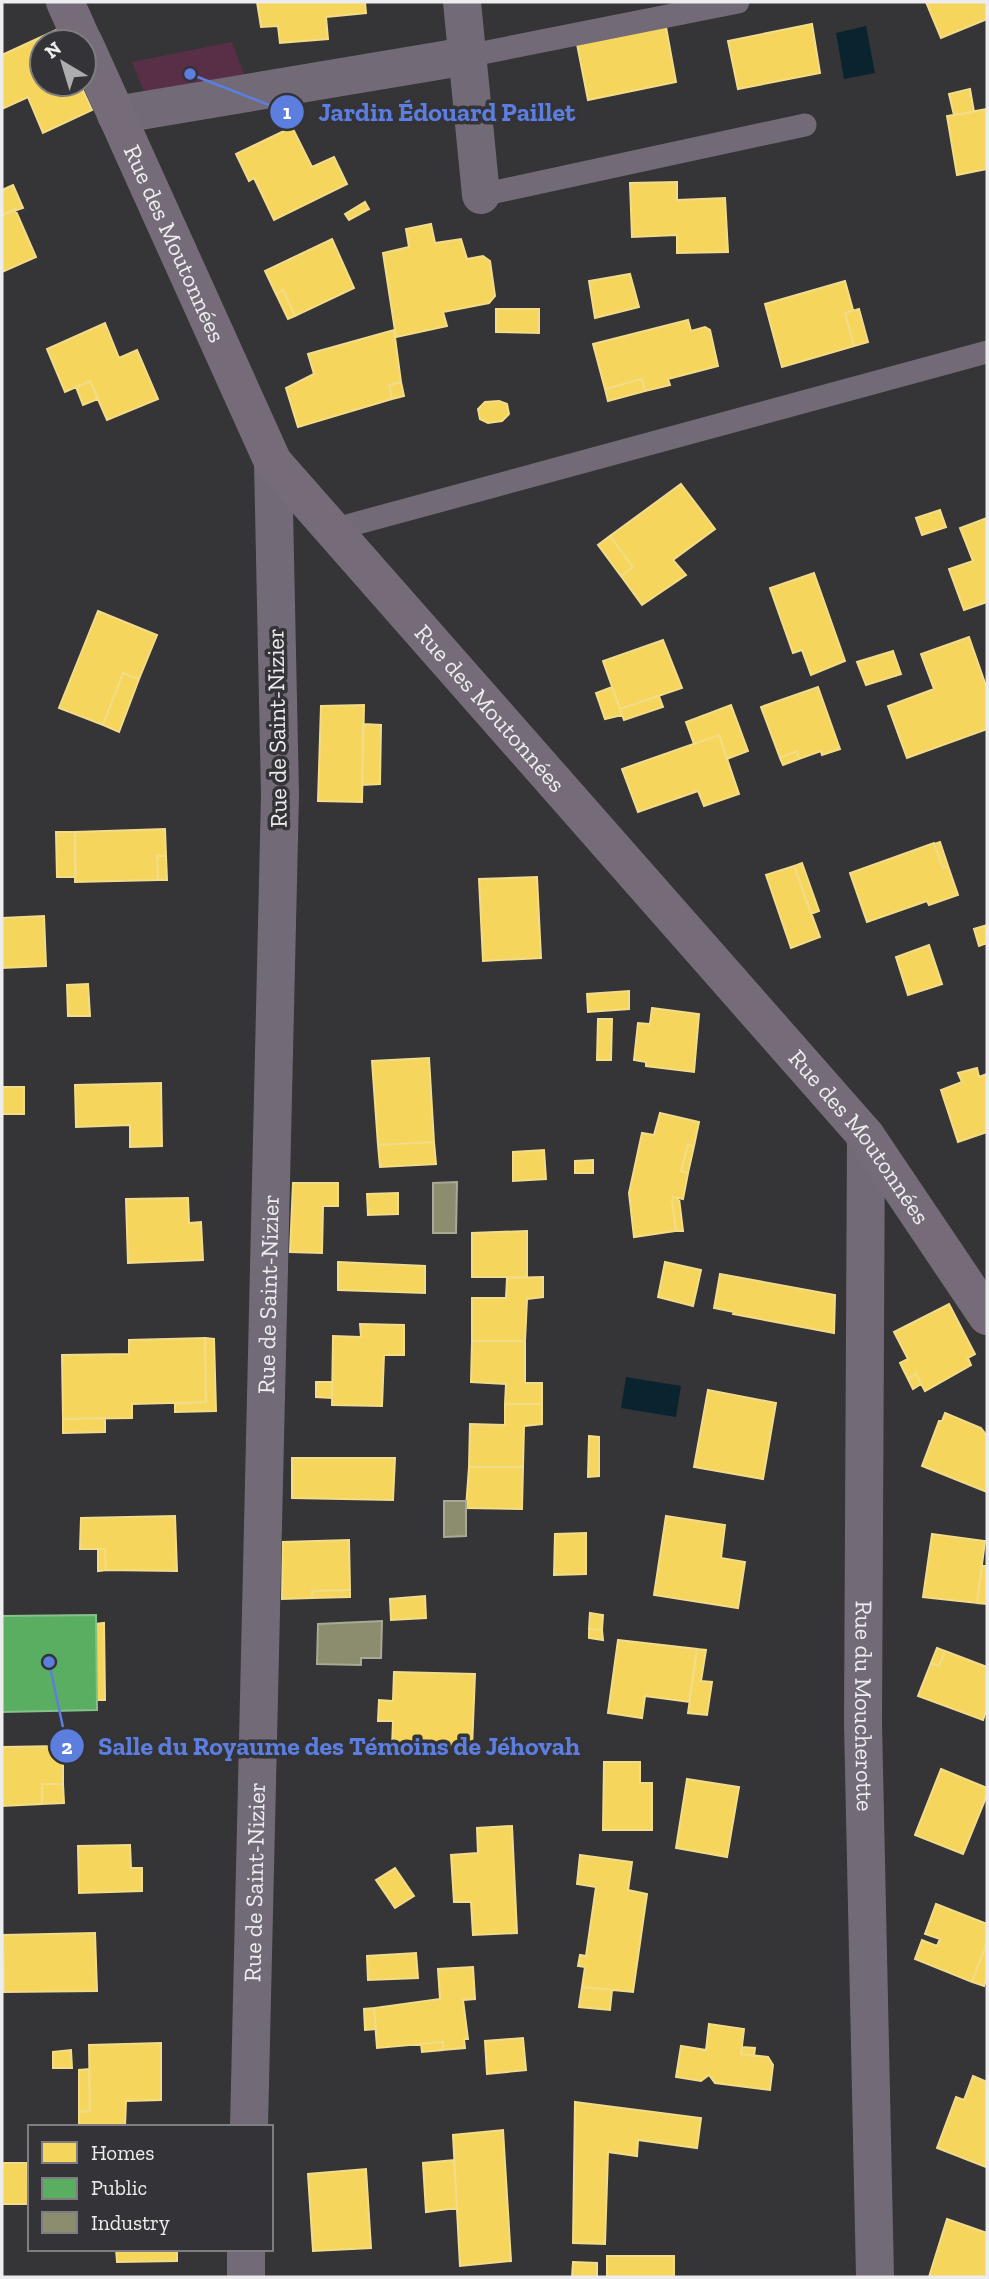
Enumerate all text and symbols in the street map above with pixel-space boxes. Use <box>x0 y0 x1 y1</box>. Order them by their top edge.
north arrow <box>28 28 98 98</box>
text: N <box>40 36 66 64</box>
callout: Jardin Édouard Paillet <box>270 88 589 135</box>
text: Jardin Édouard Paillet <box>319 96 576 128</box>
text: 1 <box>283 99 292 124</box>
street label: Rue des Moutonnées <box>118 140 232 347</box>
street label: Rue des Moutonnées <box>409 618 572 798</box>
street label: Rue de Saint-Nizier <box>260 628 293 828</box>
street label: Rue des Moutonnées <box>783 1043 936 1230</box>
street label: Rue de Saint-Nizier <box>251 1194 285 1394</box>
street label: Rue du Moucherotte <box>849 1600 880 1812</box>
callout: Salle du Royaume des Témoins de Jéhovah <box>49 1723 595 1770</box>
text: Salle du Royaume des Témoins de Jéhovah <box>98 1730 580 1762</box>
text: 2 <box>61 1734 73 1759</box>
street label: Rue de Saint-Nizier <box>237 1782 271 1982</box>
legend <box>28 2125 273 2251</box>
text: Homes <box>91 2140 154 2165</box>
text: Public <box>91 2175 147 2200</box>
text: Industry <box>91 2210 170 2235</box>

